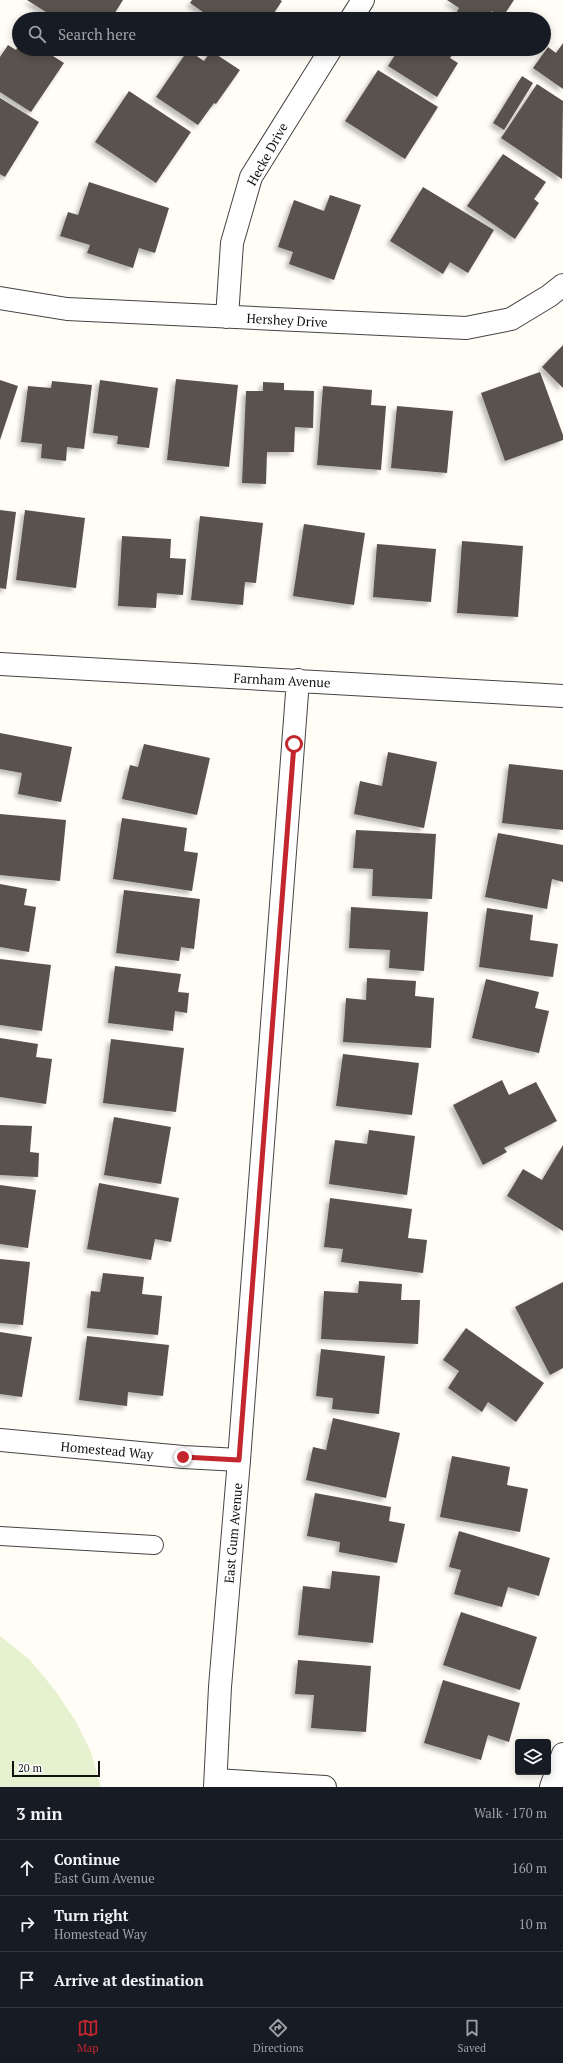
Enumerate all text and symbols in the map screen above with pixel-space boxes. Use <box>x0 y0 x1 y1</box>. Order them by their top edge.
search box <box>12 12 551 56</box>
icon: search <box>26 23 48 45</box>
text: Search here <box>58 24 136 44</box>
street label: Hecke Drive <box>242 119 292 189</box>
street label: Hershey Drive <box>246 309 328 331</box>
street label: Farnham Avenue <box>233 668 331 692</box>
route start <box>285 735 303 753</box>
street label: Homestead Way <box>60 1437 154 1463</box>
route end <box>174 1448 192 1466</box>
street label: East Gum Avenue <box>220 1482 246 1584</box>
map controls <box>515 1739 551 1775</box>
button: layers <box>515 1739 551 1775</box>
scale bar <box>12 1759 100 1778</box>
text: 20 m <box>18 1761 42 1775</box>
text: 3 min <box>16 1802 63 1825</box>
text: Walk · 170 m <box>474 1804 547 1822</box>
text: Continue <box>54 1849 120 1869</box>
icon: ahead <box>16 1857 38 1879</box>
text: 160 m <box>512 1859 547 1877</box>
text: East Gum Avenue <box>54 1869 155 1887</box>
text: Turn right <box>54 1905 129 1925</box>
icon: right <box>16 1913 38 1935</box>
text: 10 m <box>519 1915 547 1933</box>
text: Homestead Way <box>54 1925 147 1943</box>
icon: arrive <box>16 1969 38 1991</box>
text: Arrive at destination <box>54 1970 204 1990</box>
tab: Map <box>77 2017 99 2055</box>
tab: Directions <box>253 2017 304 2055</box>
tab: Saved <box>458 2017 486 2055</box>

